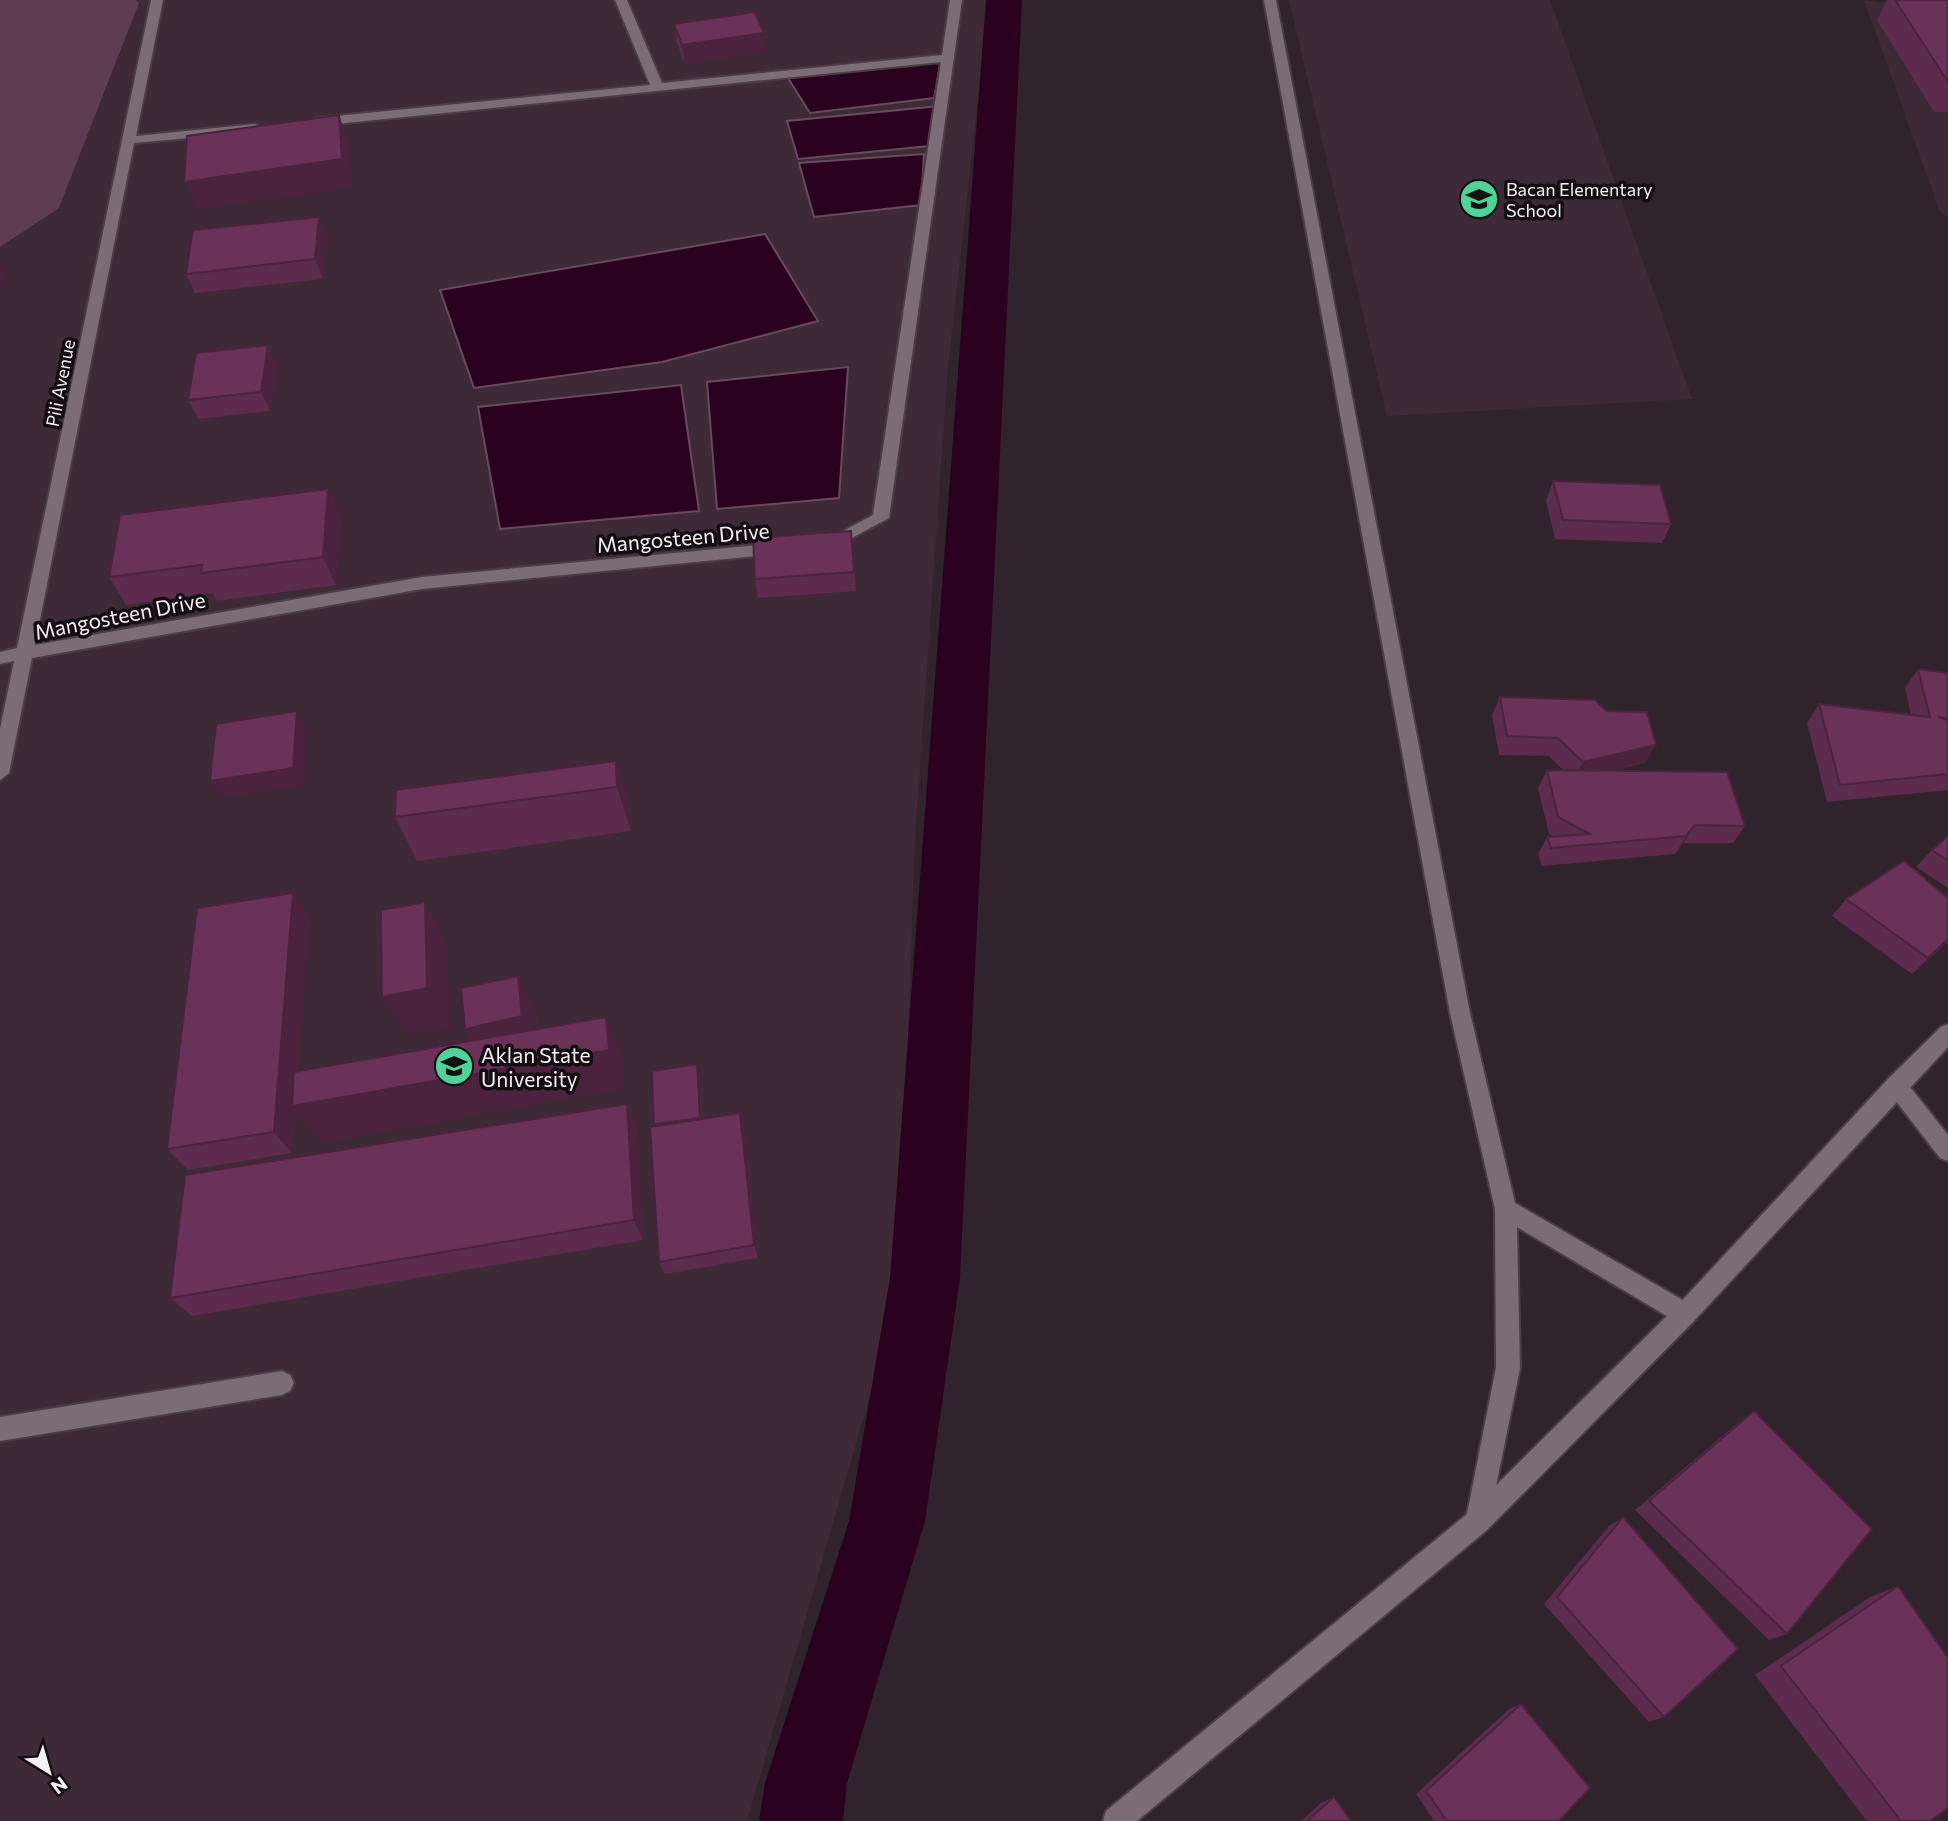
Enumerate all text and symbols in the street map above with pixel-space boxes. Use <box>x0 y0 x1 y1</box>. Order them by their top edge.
school or university icon: Bacan Elementary School <box>1458 178 1500 220</box>
place label: Bacan Elementary School <box>1506 178 1653 221</box>
street label: Pili Avenue <box>41 337 79 429</box>
street label: Mangosteen Drive <box>596 517 770 557</box>
street label: Mangosteen Drive <box>33 586 207 644</box>
place label: Aklan State University <box>481 1042 590 1091</box>
school or university icon: Aklan State University <box>433 1045 475 1087</box>
north arrow <box>14 1737 84 1807</box>
text: N <box>47 1772 72 1799</box>

